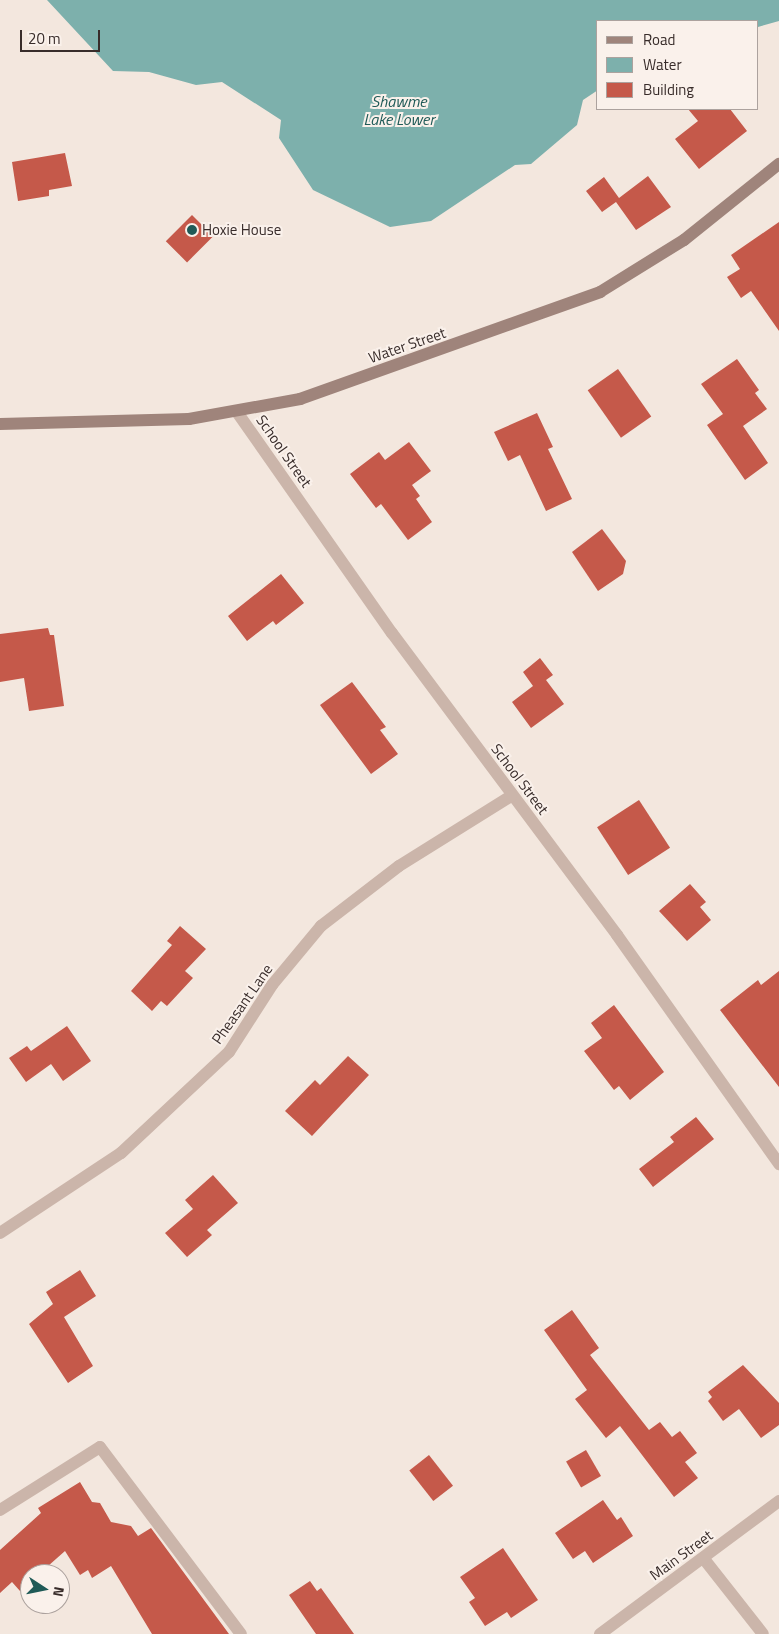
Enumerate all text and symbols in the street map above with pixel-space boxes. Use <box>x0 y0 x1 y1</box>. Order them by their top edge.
scale bar <box>22 20 102 52</box>
legend <box>596 20 759 110</box>
text: 20 m <box>28 27 61 50</box>
text: Road <box>643 28 675 51</box>
text: Water <box>643 53 682 76</box>
text: Building <box>643 78 694 101</box>
water label: Shawme Lake Lower <box>363 91 435 129</box>
place label: Hoxie House <box>202 221 281 239</box>
marker: Hoxie House <box>186 224 198 236</box>
street label: Water Street <box>366 323 448 367</box>
street label: School Street <box>253 411 315 491</box>
street label: School Street <box>488 740 552 818</box>
street label: Pheasant Lane <box>208 961 276 1047</box>
street label: Main Street <box>646 1526 716 1584</box>
north arrow <box>20 1564 70 1614</box>
text: N <box>48 1585 70 1599</box>

